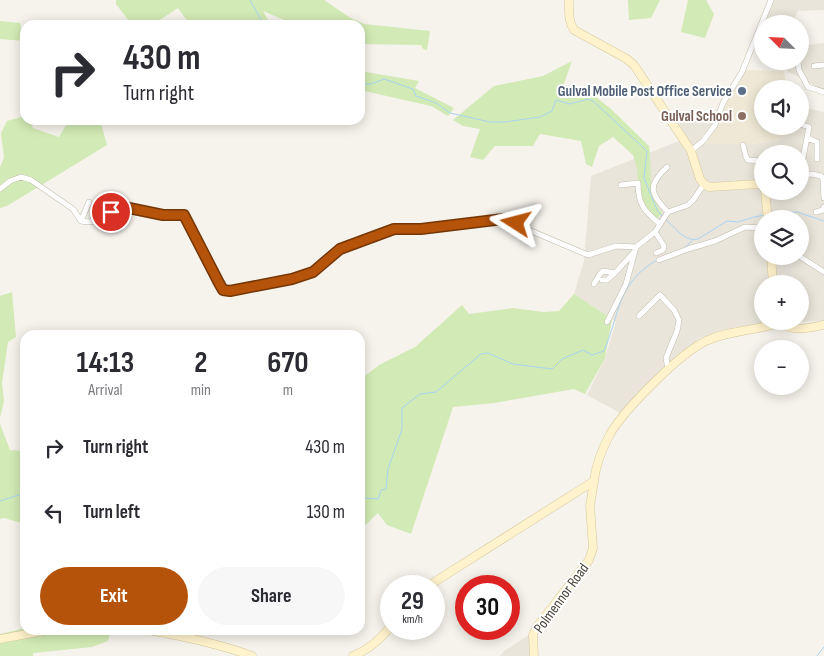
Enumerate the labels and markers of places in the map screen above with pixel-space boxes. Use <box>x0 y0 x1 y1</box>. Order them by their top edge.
place label: Gulval Mobile Post Office Service <box>558 82 732 101</box>
marker: Gulval Mobile Post Office Service <box>736 85 748 97</box>
place label: Gulval School <box>661 107 732 126</box>
marker: Gulval School <box>736 110 748 122</box>
pin <box>90 191 132 233</box>

